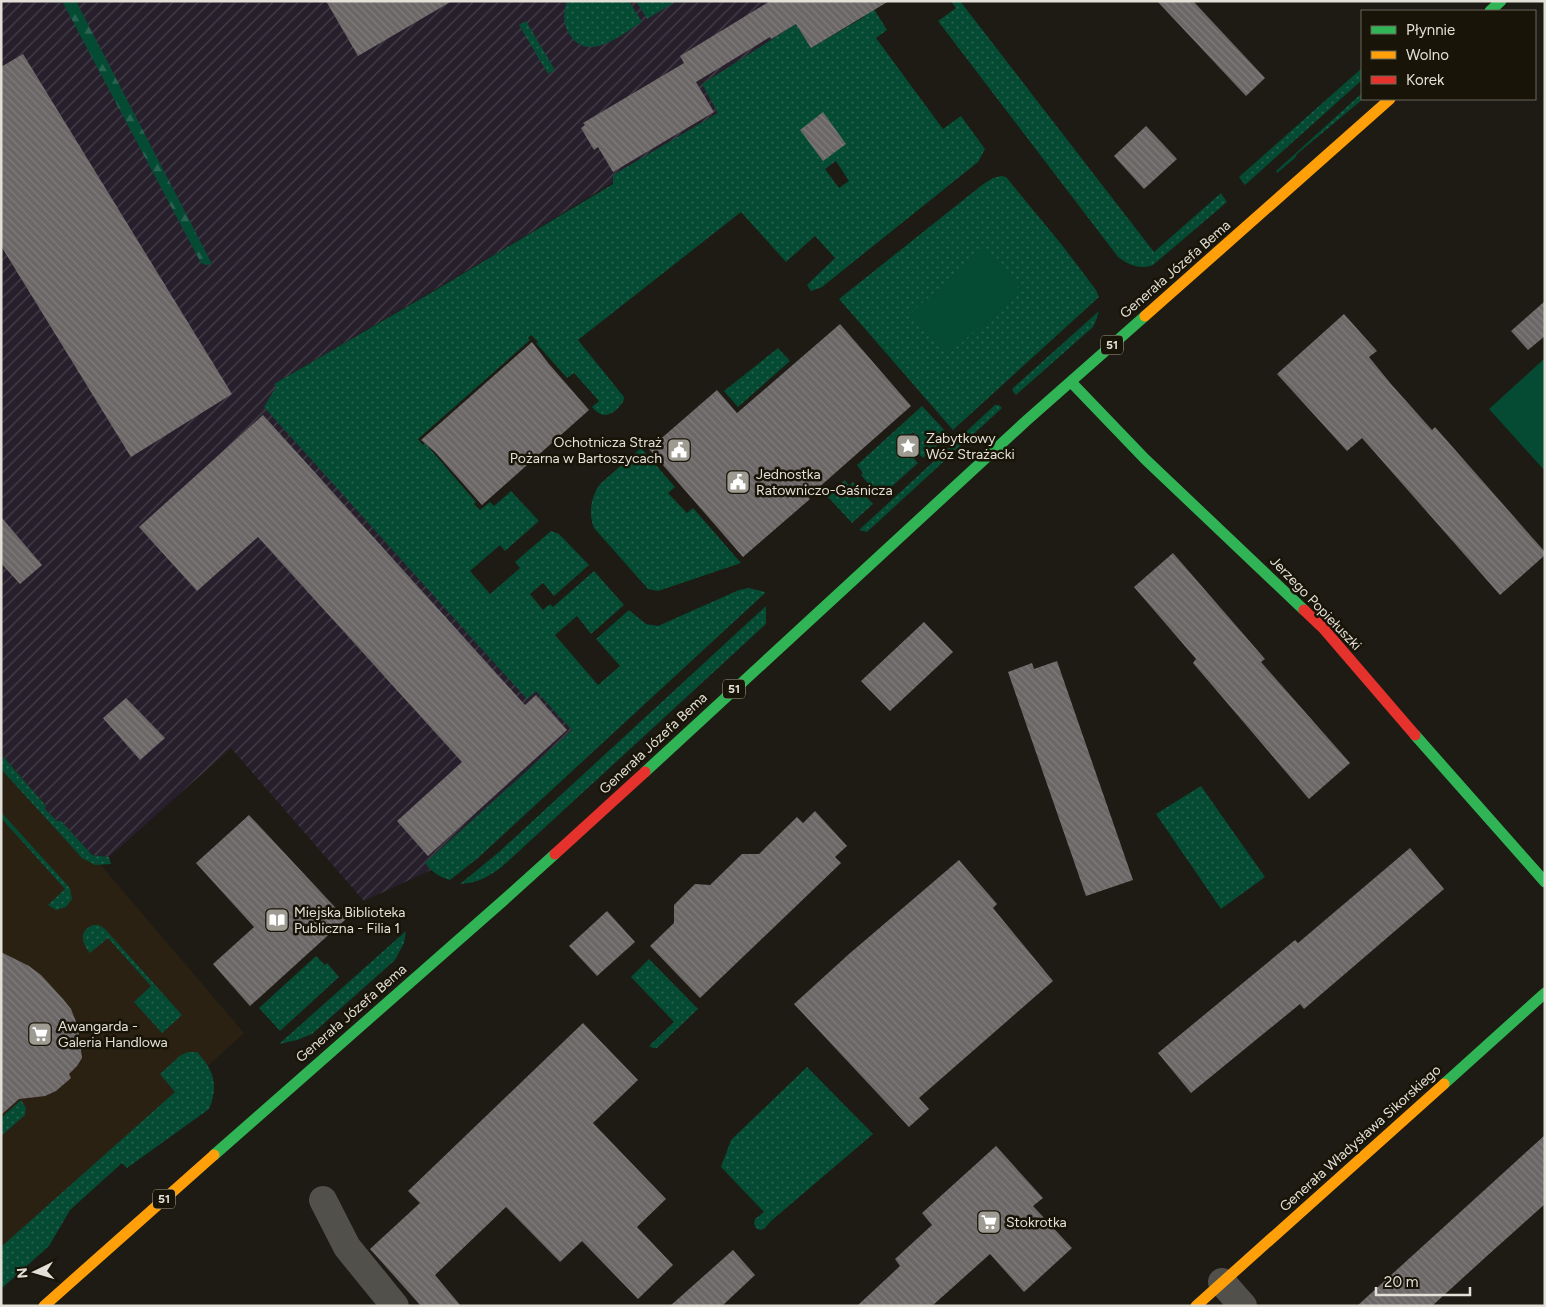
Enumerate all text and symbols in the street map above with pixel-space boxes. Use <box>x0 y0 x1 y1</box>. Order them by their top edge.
legend <box>1361 10 1536 100</box>
text: Płynnie <box>1406 21 1455 39</box>
text: Wolno <box>1406 46 1449 64</box>
text: Korek <box>1406 71 1445 89</box>
street label: Generała Józefa Bema <box>1117 217 1234 322</box>
road number: 51 <box>1101 336 1123 354</box>
place label: Zabytkowy Wóz Strażacki <box>926 430 1015 463</box>
place icon: Zabytkowy Wóz Strażacki <box>895 433 921 459</box>
place label: Ochotnicza Straż Pożarna w Bartoszycach <box>510 434 662 467</box>
public building icon: Ochotnicza Straż Pożarna w Bartoszycach <box>666 437 692 463</box>
place label: Jednostka Ratowniczo-Gaśnicza <box>756 466 893 499</box>
public building icon: Jednostka Ratowniczo-Gaśnicza <box>725 469 751 495</box>
street label: Jerzego Popiełuszki <box>1266 553 1365 654</box>
road number: 51 <box>723 680 745 699</box>
street label: Generała Józefa Bema <box>596 689 711 798</box>
place label: Miejska Biblioteka Publiczna - Filia 1 <box>294 904 405 937</box>
library icon: Miejska Biblioteka Publiczna - Filia 1 <box>264 907 290 933</box>
street label: Generała Józefa Bema <box>293 961 410 1066</box>
place label: Awangarda - Galeria Handlowa <box>58 1018 168 1051</box>
supermarket icon: Awangarda - Galeria Handlowa <box>27 1021 53 1047</box>
street label: Generała Władysława Sikorskiego <box>1276 1061 1444 1215</box>
road number: 51 <box>153 1190 175 1208</box>
supermarket icon: Stokrotka <box>976 1209 1002 1235</box>
place label: Stokrotka <box>1006 1214 1067 1231</box>
north arrow <box>10 1247 60 1297</box>
scale bar <box>1376 1264 1470 1296</box>
text: N <box>14 1267 31 1279</box>
text: 20 m <box>1384 1273 1418 1291</box>

